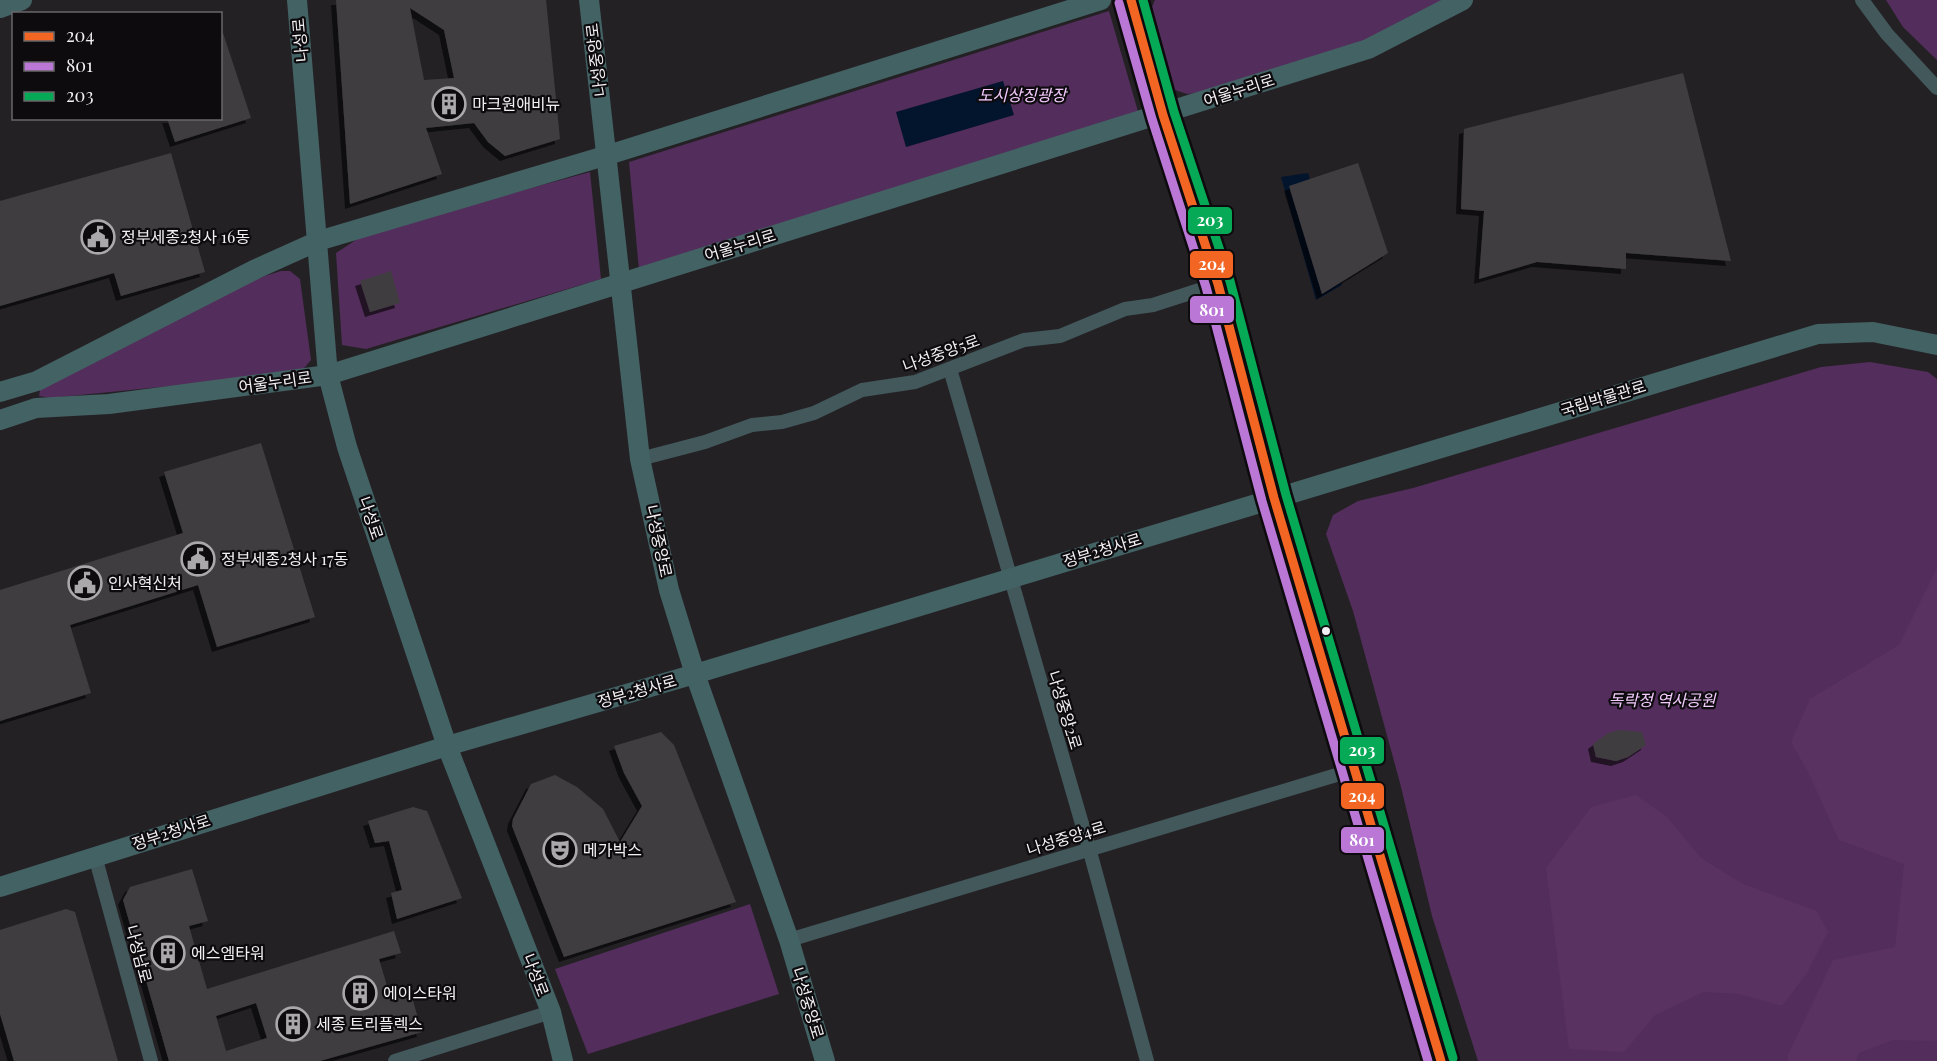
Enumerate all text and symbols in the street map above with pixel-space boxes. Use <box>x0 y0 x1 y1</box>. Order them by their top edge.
legend <box>12 12 222 120</box>
street label: 나성로 <box>287 17 312 63</box>
street label: 나성중앙로 <box>581 22 610 98</box>
text: 204 <box>66 23 94 47</box>
text: 801 <box>66 53 93 77</box>
street label: 어울누리로 <box>1201 68 1277 111</box>
text: 203 <box>66 83 94 107</box>
park label: 도시상징광장 <box>978 84 1068 105</box>
building icon: 마크원애비뉴 <box>431 86 467 122</box>
place label: 마크원애비뉴 <box>472 93 560 114</box>
line badge: 203 <box>1187 206 1233 235</box>
text: 203 <box>1197 209 1223 230</box>
public building icon: 정부세종2청사 16동 <box>80 219 116 255</box>
street label: 어울누리로 <box>702 224 778 265</box>
place label: 정부세종2청사 16동 <box>121 226 250 247</box>
line badge: 204 <box>1189 250 1234 279</box>
text: 204 <box>1198 253 1226 274</box>
line badge: 801 <box>1189 295 1235 324</box>
text: 801 <box>1199 299 1225 320</box>
street label: 나성중앙5로 <box>900 329 982 376</box>
street label: 어울누리로 <box>237 366 313 397</box>
street label: 국립박물관로 <box>1558 374 1648 420</box>
street label: 나성로 <box>354 494 389 542</box>
street label: 나성중앙로 <box>642 503 677 579</box>
street label: 정부2청사로 <box>1060 528 1144 571</box>
public building icon: 정부세종2청사 17동 <box>180 541 216 577</box>
place label: 정부세종2청사 17동 <box>221 548 348 569</box>
public building icon: 인사혁신처 <box>67 565 103 601</box>
place label: 인사혁신처 <box>108 572 182 593</box>
unlabelled marker <box>1320 625 1332 637</box>
street label: 나성중앙2로 <box>1044 668 1087 752</box>
street label: 정부2청사로 <box>595 669 679 712</box>
park label: 독락정 역사공원 <box>1608 689 1717 710</box>
line badge: 203 <box>1339 736 1385 765</box>
text: 203 <box>1349 739 1375 760</box>
line badge: 204 <box>1340 782 1385 810</box>
text: 204 <box>1348 785 1376 806</box>
street label: 정부2청사로 <box>129 809 213 854</box>
street label: 나성중앙4로 <box>1024 815 1108 859</box>
line badge: 801 <box>1340 826 1385 854</box>
text: 801 <box>1349 829 1375 850</box>
theatre icon: 메가박스 <box>542 832 578 868</box>
place label: 메가박스 <box>583 839 642 860</box>
street label: 나성남로 <box>122 923 157 985</box>
building icon: 에스엠타워 <box>150 935 186 971</box>
place label: 에스엠타워 <box>191 942 265 963</box>
street label: 나성로 <box>519 950 554 999</box>
street label: 나성중앙로 <box>788 965 829 1041</box>
building icon: 에이스타워 <box>342 975 378 1011</box>
place label: 에이스타워 <box>383 982 457 1003</box>
building icon: 세종 트리플렉스 <box>275 1006 311 1042</box>
place label: 세종 트리플렉스 <box>316 1013 423 1034</box>

